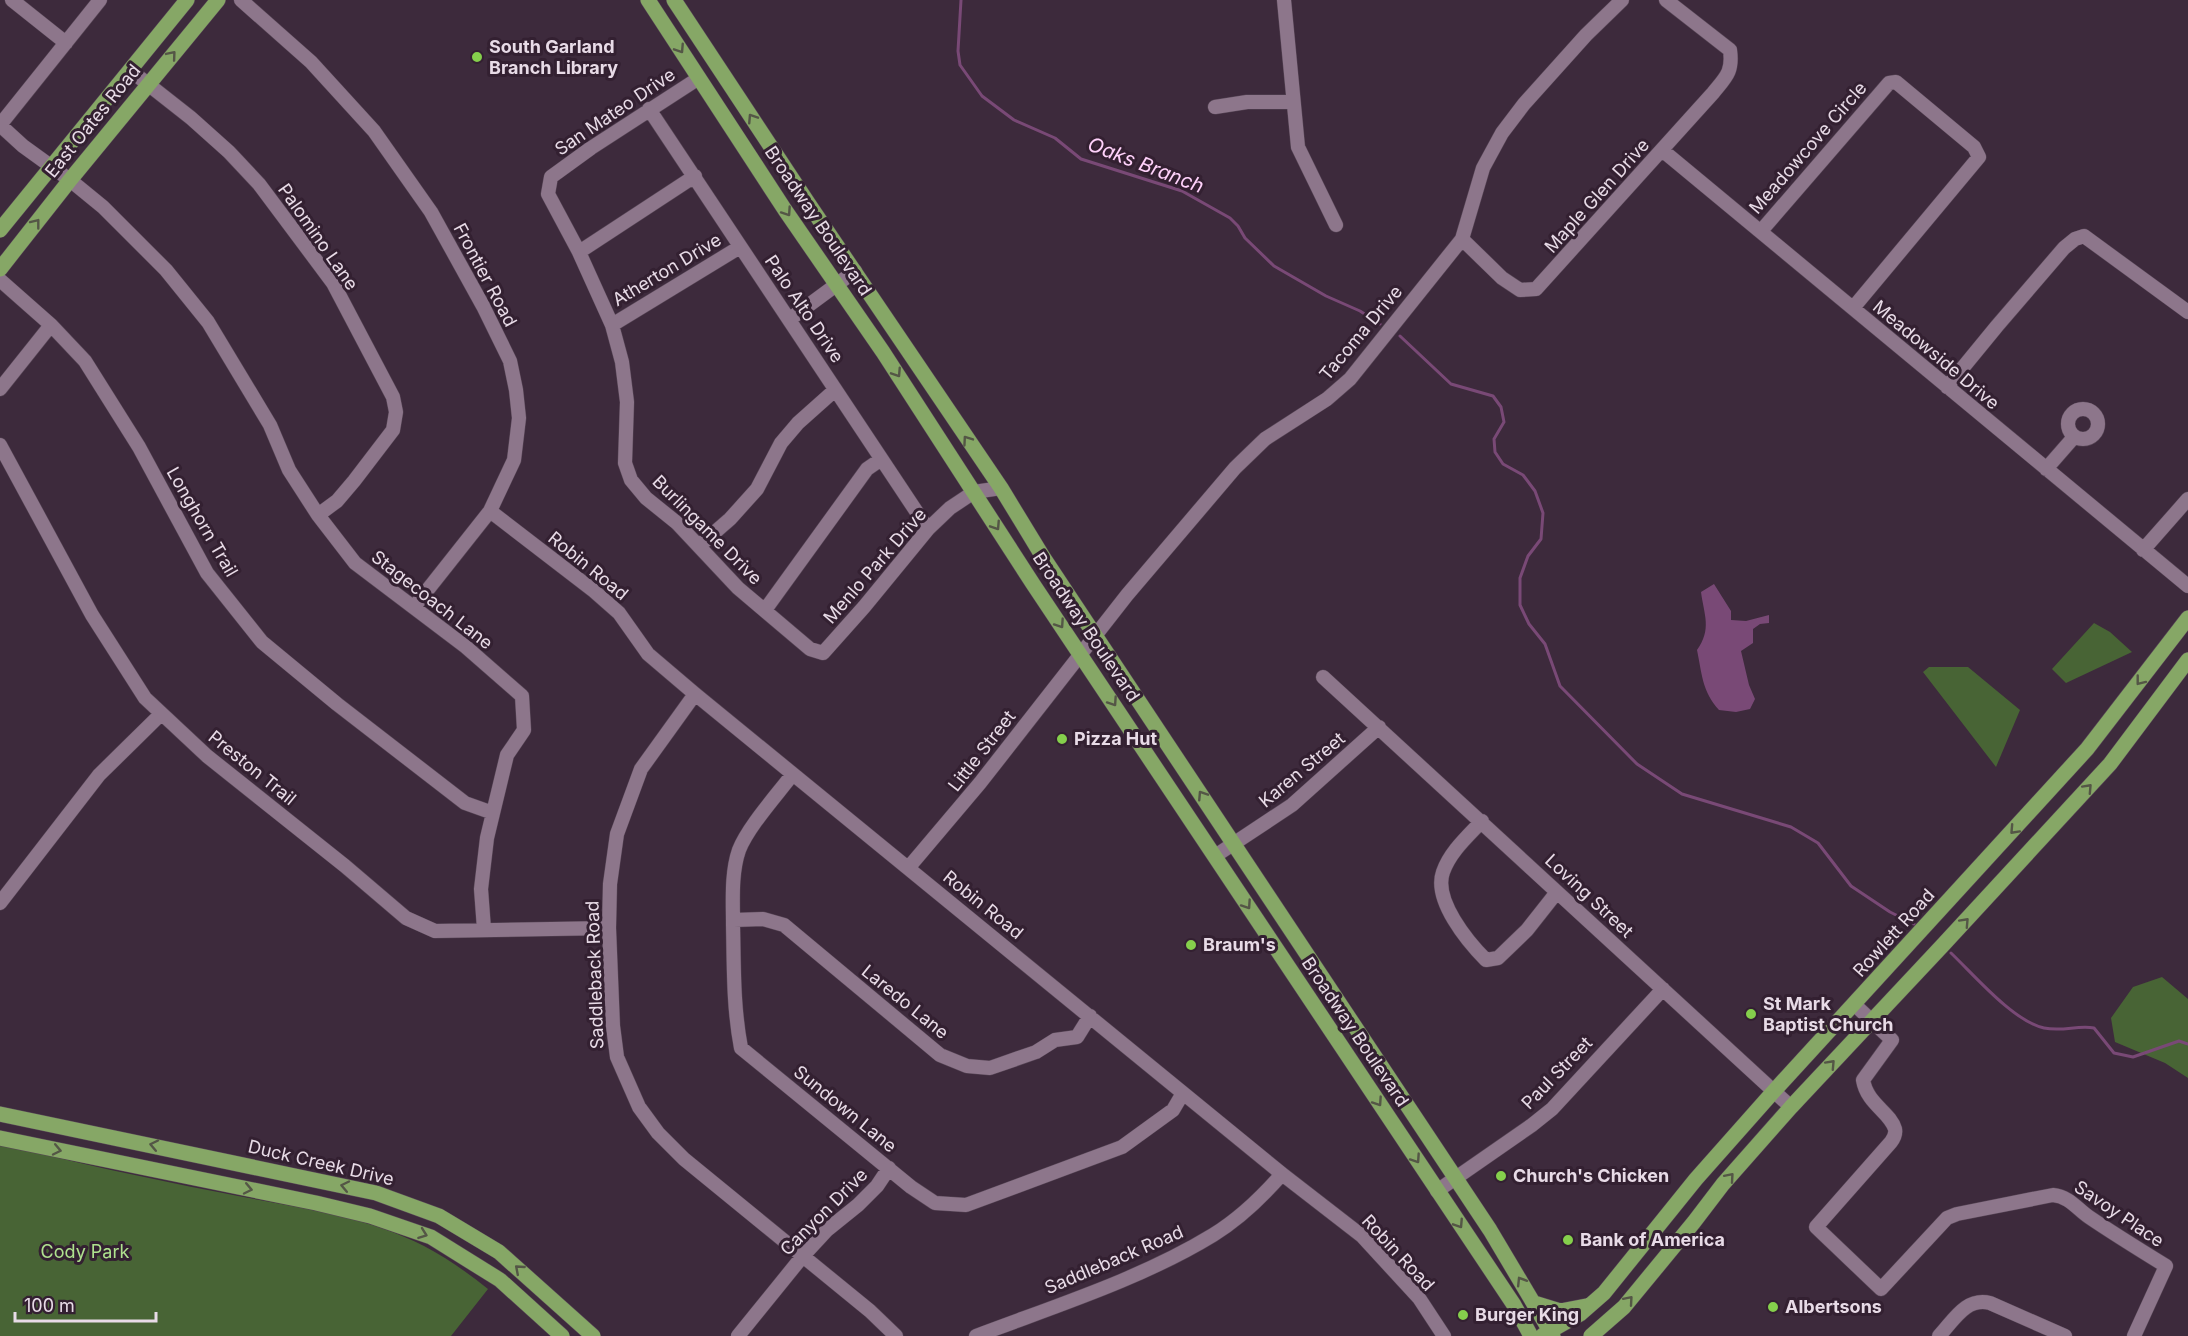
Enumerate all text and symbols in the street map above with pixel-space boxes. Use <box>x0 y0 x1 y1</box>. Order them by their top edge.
place label: South Garland Branch Library <box>489 36 618 78</box>
one-way arrow <box>673 42 684 53</box>
marker: South Garland Branch Library <box>470 50 484 64</box>
one-way arrow <box>165 51 176 62</box>
street label: East Oates Road <box>41 60 145 181</box>
street label: San Mateo Drive <box>551 64 679 160</box>
street label: Meadowcove Circle <box>1745 77 1871 218</box>
one-way arrow <box>748 114 759 125</box>
water label: Oaks Branch <box>1085 132 1207 198</box>
street label: Maple Glen Drive <box>1540 134 1653 257</box>
street label: Broadway Boulevard <box>761 142 876 299</box>
street label: Palomino Lane <box>274 180 363 294</box>
one-way arrow <box>780 205 791 216</box>
one-way arrow <box>29 218 40 229</box>
street label: Frontier Road <box>449 220 521 330</box>
street label: Atherton Drive <box>609 229 725 310</box>
street label: Palo Alto Drive <box>761 251 848 366</box>
street label: Tacoma Drive <box>1315 281 1406 384</box>
street label: Meadowside Drive <box>1869 296 2004 414</box>
one-way arrow <box>890 366 901 377</box>
one-way arrow <box>963 436 974 447</box>
street label: Longhorn Trail <box>163 463 242 580</box>
street label: Burlingame Drive <box>648 471 766 589</box>
street label: Menlo Park Drive <box>819 504 930 628</box>
one-way arrow <box>988 520 1000 530</box>
street label: Robin Road <box>544 527 632 604</box>
street label: Stagecoach Lane <box>368 546 497 653</box>
street label: Broadway Boulevard <box>1029 548 1144 705</box>
one-way arrow <box>1053 617 1064 628</box>
one-way arrow <box>2137 675 2148 686</box>
one-way arrow <box>1106 695 1117 706</box>
street label: Little Street <box>944 706 1020 795</box>
street label: Preston Trail <box>204 726 300 809</box>
place label: Pizza Hut <box>1074 728 1158 749</box>
street label: Karen Street <box>1254 728 1349 812</box>
marker: Pizza Hut <box>1055 732 1069 746</box>
one-way arrow <box>2081 784 2092 795</box>
one-way arrow <box>1198 791 1209 802</box>
one-way arrow <box>2010 823 2021 833</box>
street label: Loving Street <box>1541 850 1638 942</box>
street label: Robin Road <box>939 866 1027 943</box>
street label: Rowlett Road <box>1849 884 1939 981</box>
one-way arrow <box>1240 898 1251 909</box>
street label: Saddleback Road <box>581 900 608 1050</box>
one-way arrow <box>1958 918 1969 929</box>
place label: Braum's <box>1203 934 1276 955</box>
marker: Braum's <box>1184 938 1198 952</box>
street label: Broadway Boulevard <box>1298 953 1413 1110</box>
street label: Laredo Lane <box>858 960 953 1043</box>
place label: St Mark Baptist Church <box>1763 993 1894 1035</box>
marker: St Mark Baptist Church <box>1744 1007 1758 1021</box>
street label: Paul Street <box>1517 1032 1596 1113</box>
street label: Sundown Lane <box>790 1061 901 1156</box>
one-way arrow <box>1824 1061 1835 1072</box>
one-way arrow <box>1371 1095 1382 1106</box>
street label: Duck Creek Drive <box>246 1136 396 1190</box>
one-way arrow <box>149 1139 159 1152</box>
one-way arrow <box>52 1143 62 1156</box>
one-way arrow <box>1409 1152 1420 1163</box>
street label: Canyon Drive <box>776 1164 872 1260</box>
place label: Church's Chicken <box>1513 1165 1669 1186</box>
marker: Church's Chicken <box>1494 1169 1508 1183</box>
one-way arrow <box>1723 1173 1734 1184</box>
street label: Savoy Place <box>2070 1176 2168 1251</box>
one-way arrow <box>340 1180 350 1193</box>
one-way arrow <box>243 1182 253 1195</box>
street label: Robin Road <box>1358 1210 1439 1295</box>
one-way arrow <box>1452 1218 1464 1228</box>
street label: Saddleback Road <box>1041 1221 1186 1298</box>
one-way arrow <box>417 1227 427 1240</box>
place label: Bank of America <box>1580 1229 1725 1250</box>
marker: Bank of America <box>1561 1233 1575 1247</box>
park label: Cody Park <box>41 1241 130 1262</box>
one-way arrow <box>515 1265 526 1276</box>
one-way arrow <box>1516 1277 1528 1287</box>
scale bar <box>15 1285 156 1323</box>
text: 100 m <box>24 1295 75 1316</box>
one-way arrow <box>1622 1296 1633 1307</box>
place label: Albertsons <box>1785 1296 1882 1317</box>
marker: Albertsons <box>1766 1300 1780 1314</box>
place label: Burger King <box>1475 1304 1579 1325</box>
marker: Burger King <box>1456 1308 1470 1322</box>

